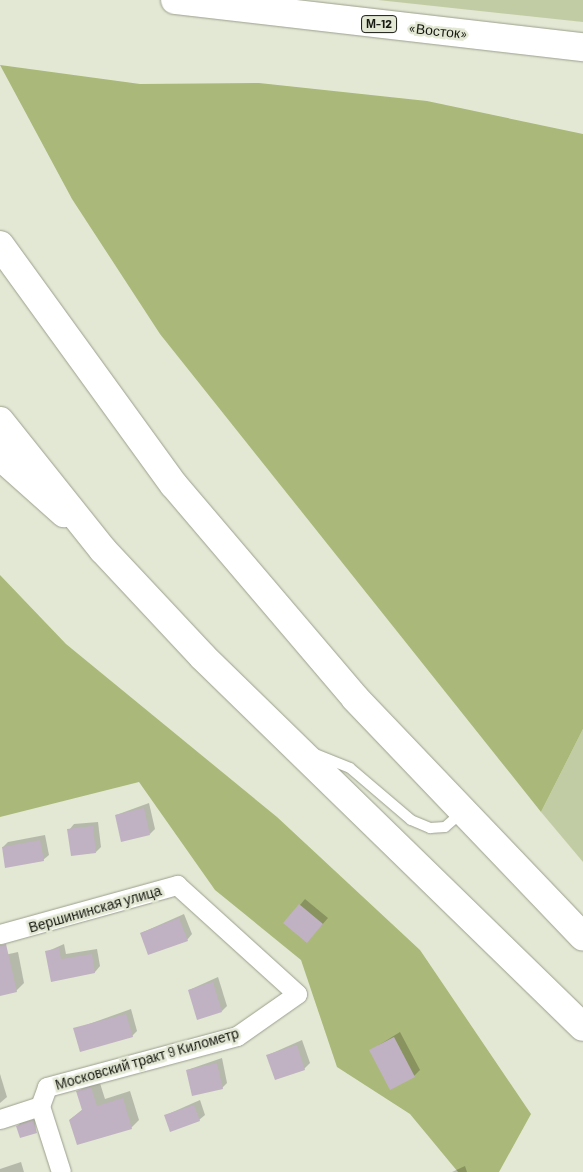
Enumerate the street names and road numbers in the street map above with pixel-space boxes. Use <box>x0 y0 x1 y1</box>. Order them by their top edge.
road number: М-12 <box>360 14 398 34</box>
street label: «Восток» <box>408 20 468 42</box>
street label: Вершининская улица <box>27 882 163 936</box>
street label: Московский тракт 9 Километр <box>53 1025 241 1093</box>

